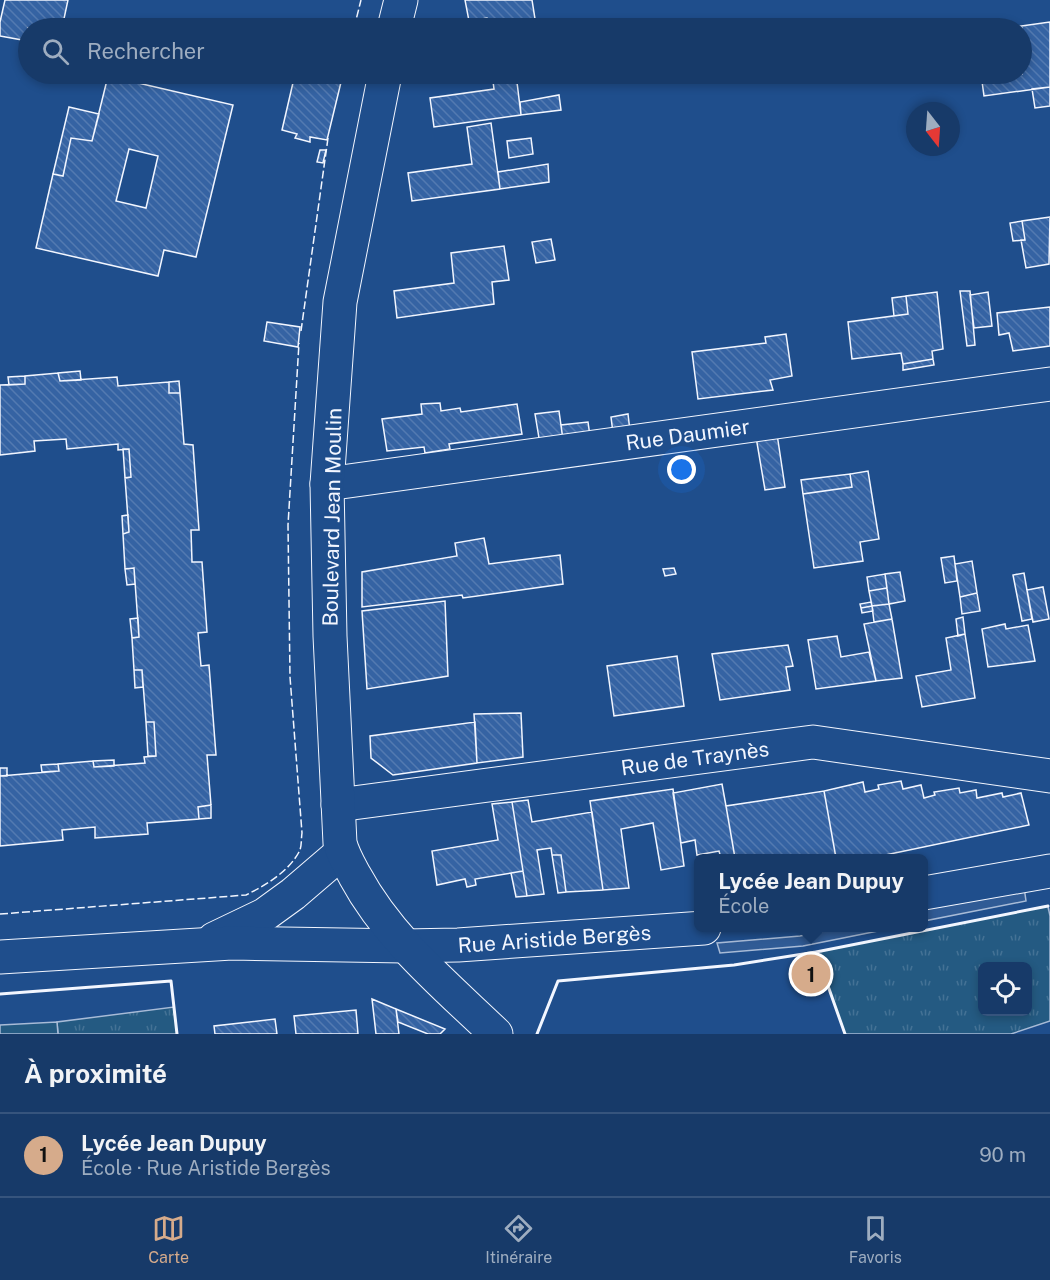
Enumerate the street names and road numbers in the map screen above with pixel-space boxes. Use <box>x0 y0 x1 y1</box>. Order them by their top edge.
street label: Boulevard Jean Moulin <box>318 408 346 626</box>
street label: Rue Daumier <box>624 413 751 455</box>
street label: Rue de Traynès <box>619 735 770 780</box>
street label: Rue Aristide Bergès <box>457 919 652 957</box>

